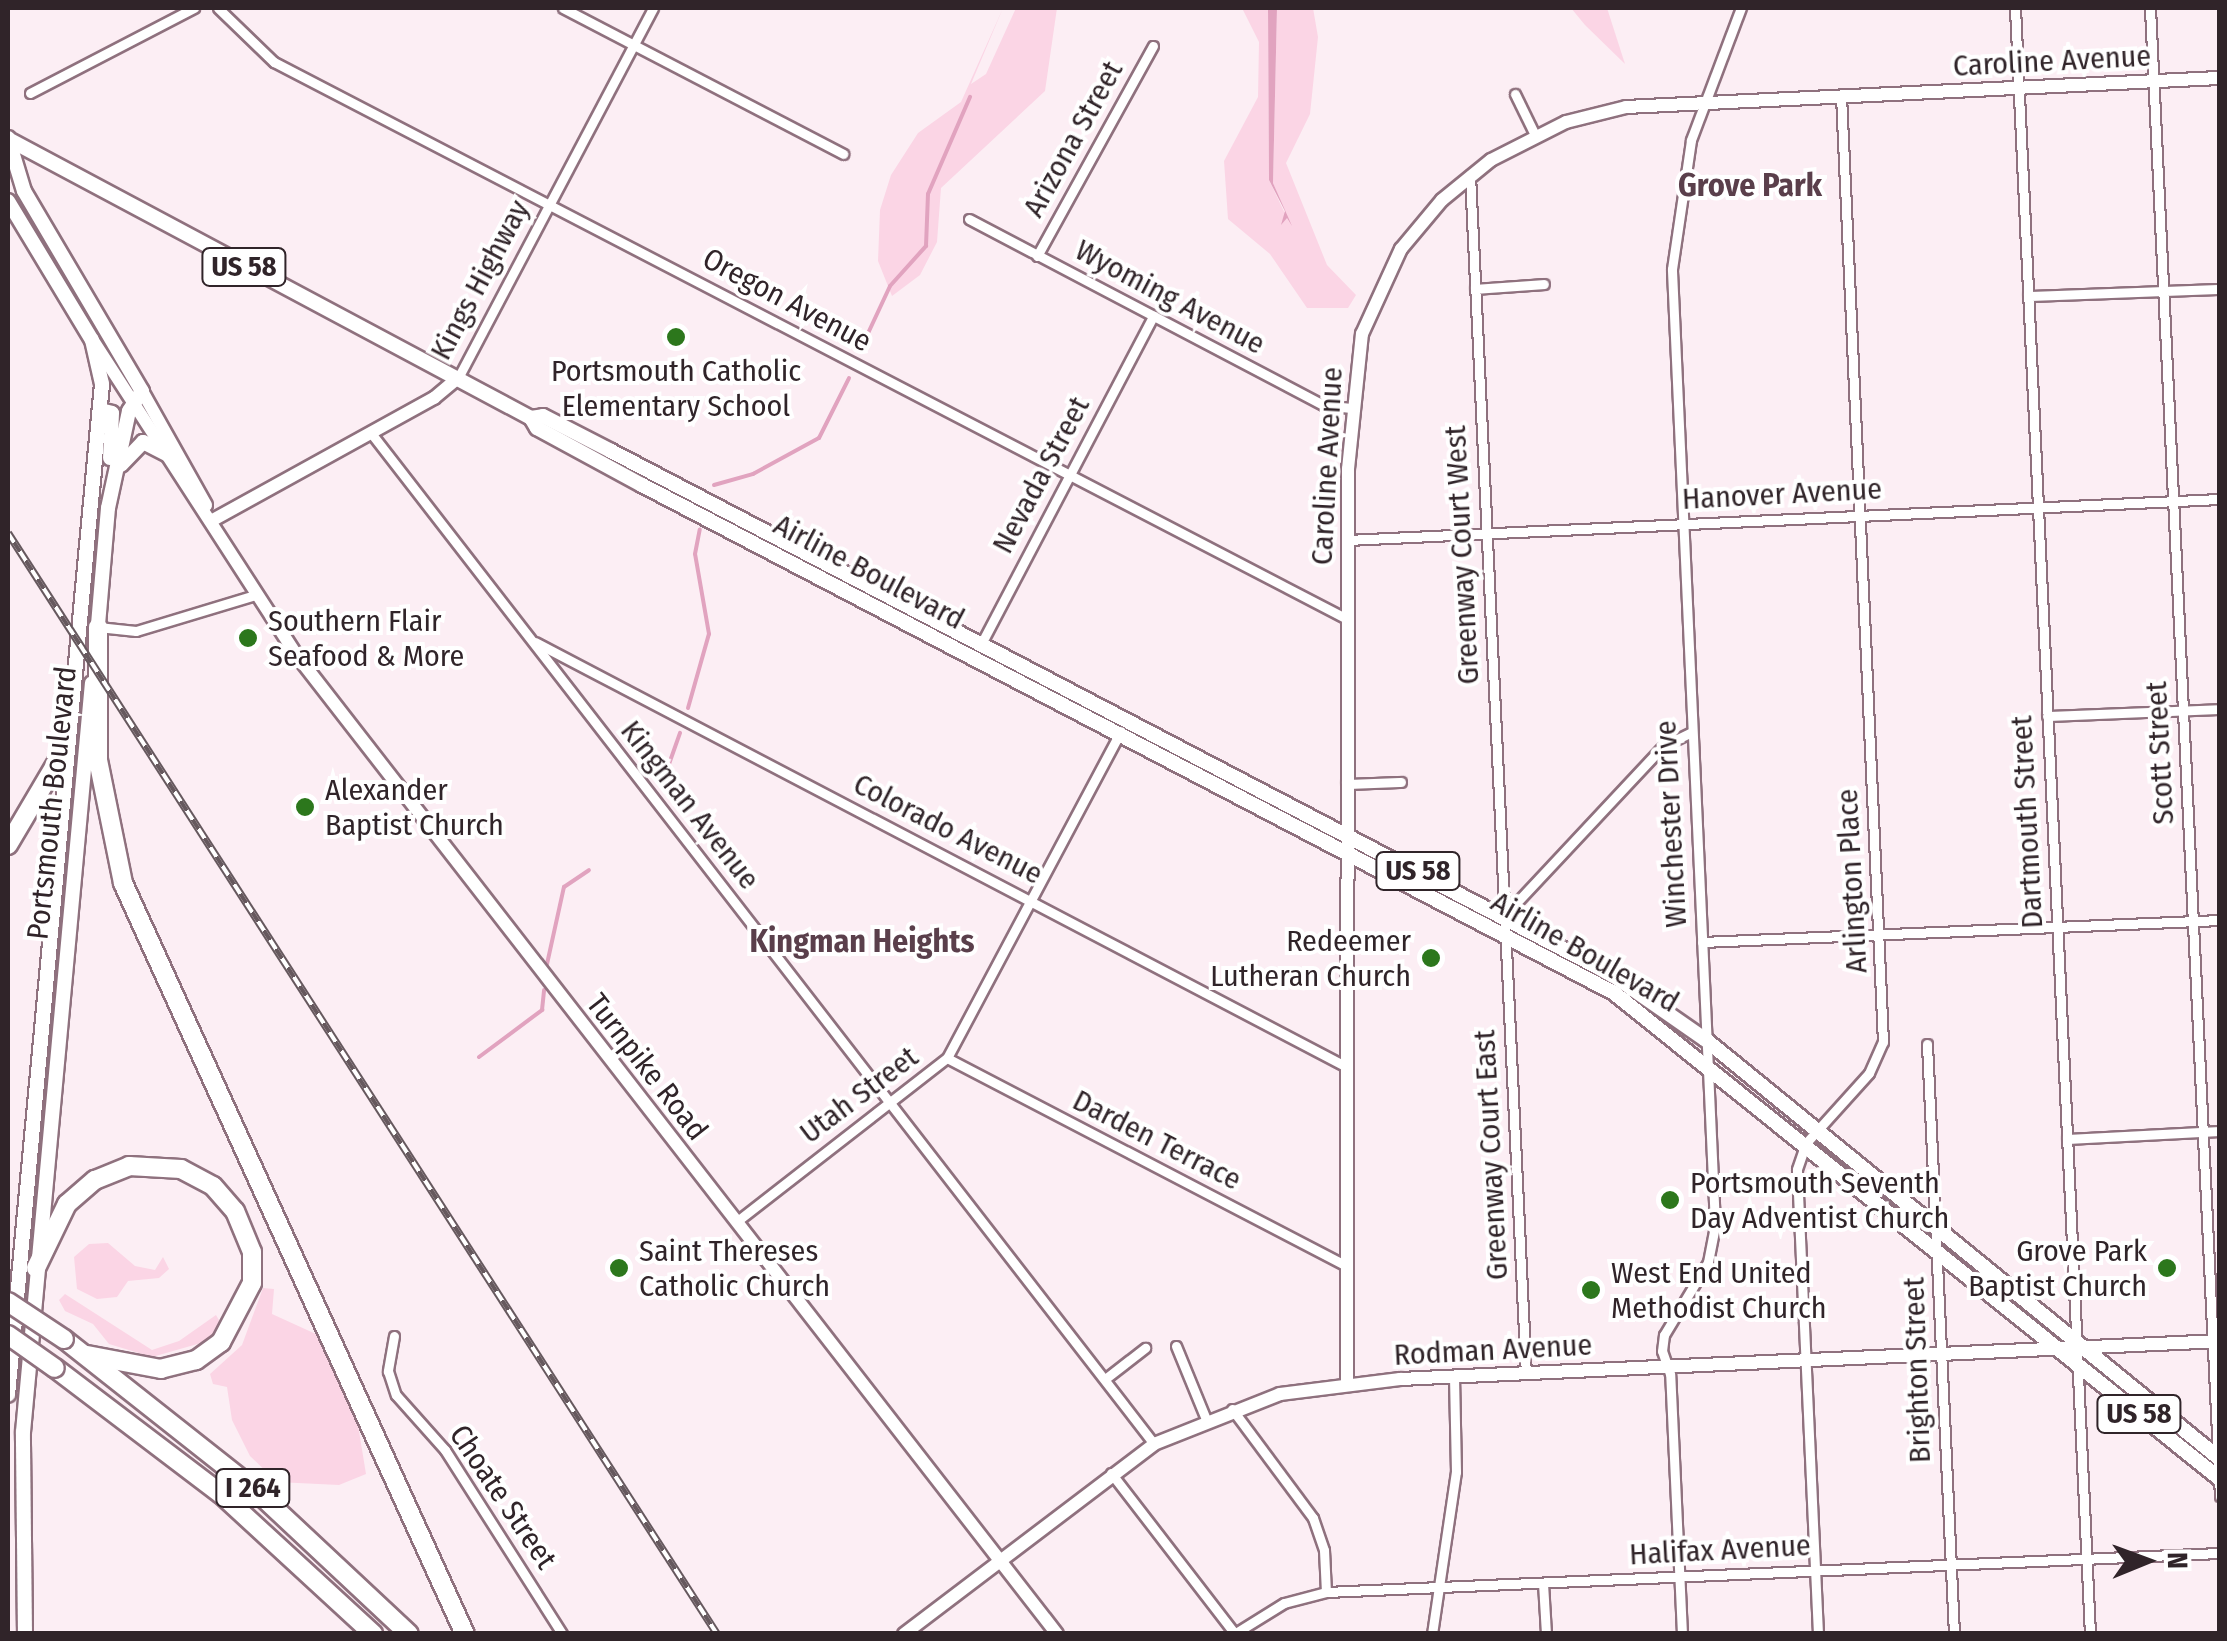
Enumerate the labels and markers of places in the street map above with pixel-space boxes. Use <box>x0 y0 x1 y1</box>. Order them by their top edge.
marker: Portsmouth Catholic Elementary School <box>665 326 687 348</box>
place label: Portsmouth Catholic Elementary School <box>551 353 801 424</box>
place label: Southern Flair Seafood & More <box>268 603 464 674</box>
marker: Southern Flair Seafood & More <box>237 627 259 649</box>
place label: Alexander Baptist Church <box>325 772 504 842</box>
marker: Alexander Baptist Church <box>294 796 316 818</box>
place label: Redeemer Lutheran Church <box>1210 923 1411 994</box>
marker: Redeemer Lutheran Church <box>1420 947 1442 969</box>
place label: Portsmouth Seventh Day Adventist Church <box>1690 1165 1949 1236</box>
marker: Portsmouth Seventh Day Adventist Church <box>1659 1189 1681 1211</box>
place label: Saint Thereses Catholic Church <box>639 1233 830 1304</box>
place label: Grove Park Baptist Church <box>1968 1233 2147 1304</box>
place label: West End United Methodist Church <box>1611 1255 1827 1326</box>
marker: Saint Thereses Catholic Church <box>608 1257 630 1279</box>
marker: Grove Park Baptist Church <box>2156 1257 2178 1279</box>
marker: West End United Methodist Church <box>1580 1279 1602 1301</box>

